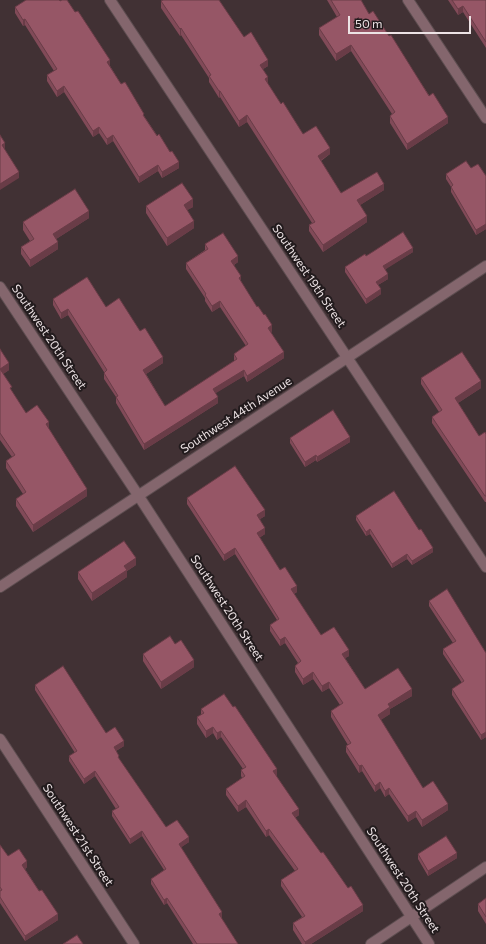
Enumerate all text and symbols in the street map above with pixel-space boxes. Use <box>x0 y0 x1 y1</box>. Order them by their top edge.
scale bar <box>350 8 473 34</box>
text: 50 m <box>355 16 383 30</box>
street label: Southwest 19th Street <box>269 222 349 330</box>
street label: Southwest 20th Street <box>9 282 89 392</box>
street label: Southwest 44th Avenue <box>178 374 294 456</box>
street label: Southwest 20th Street <box>187 552 267 664</box>
street label: Southwest 21st Street <box>39 781 117 889</box>
street label: Southwest 20th Street <box>363 824 443 936</box>

